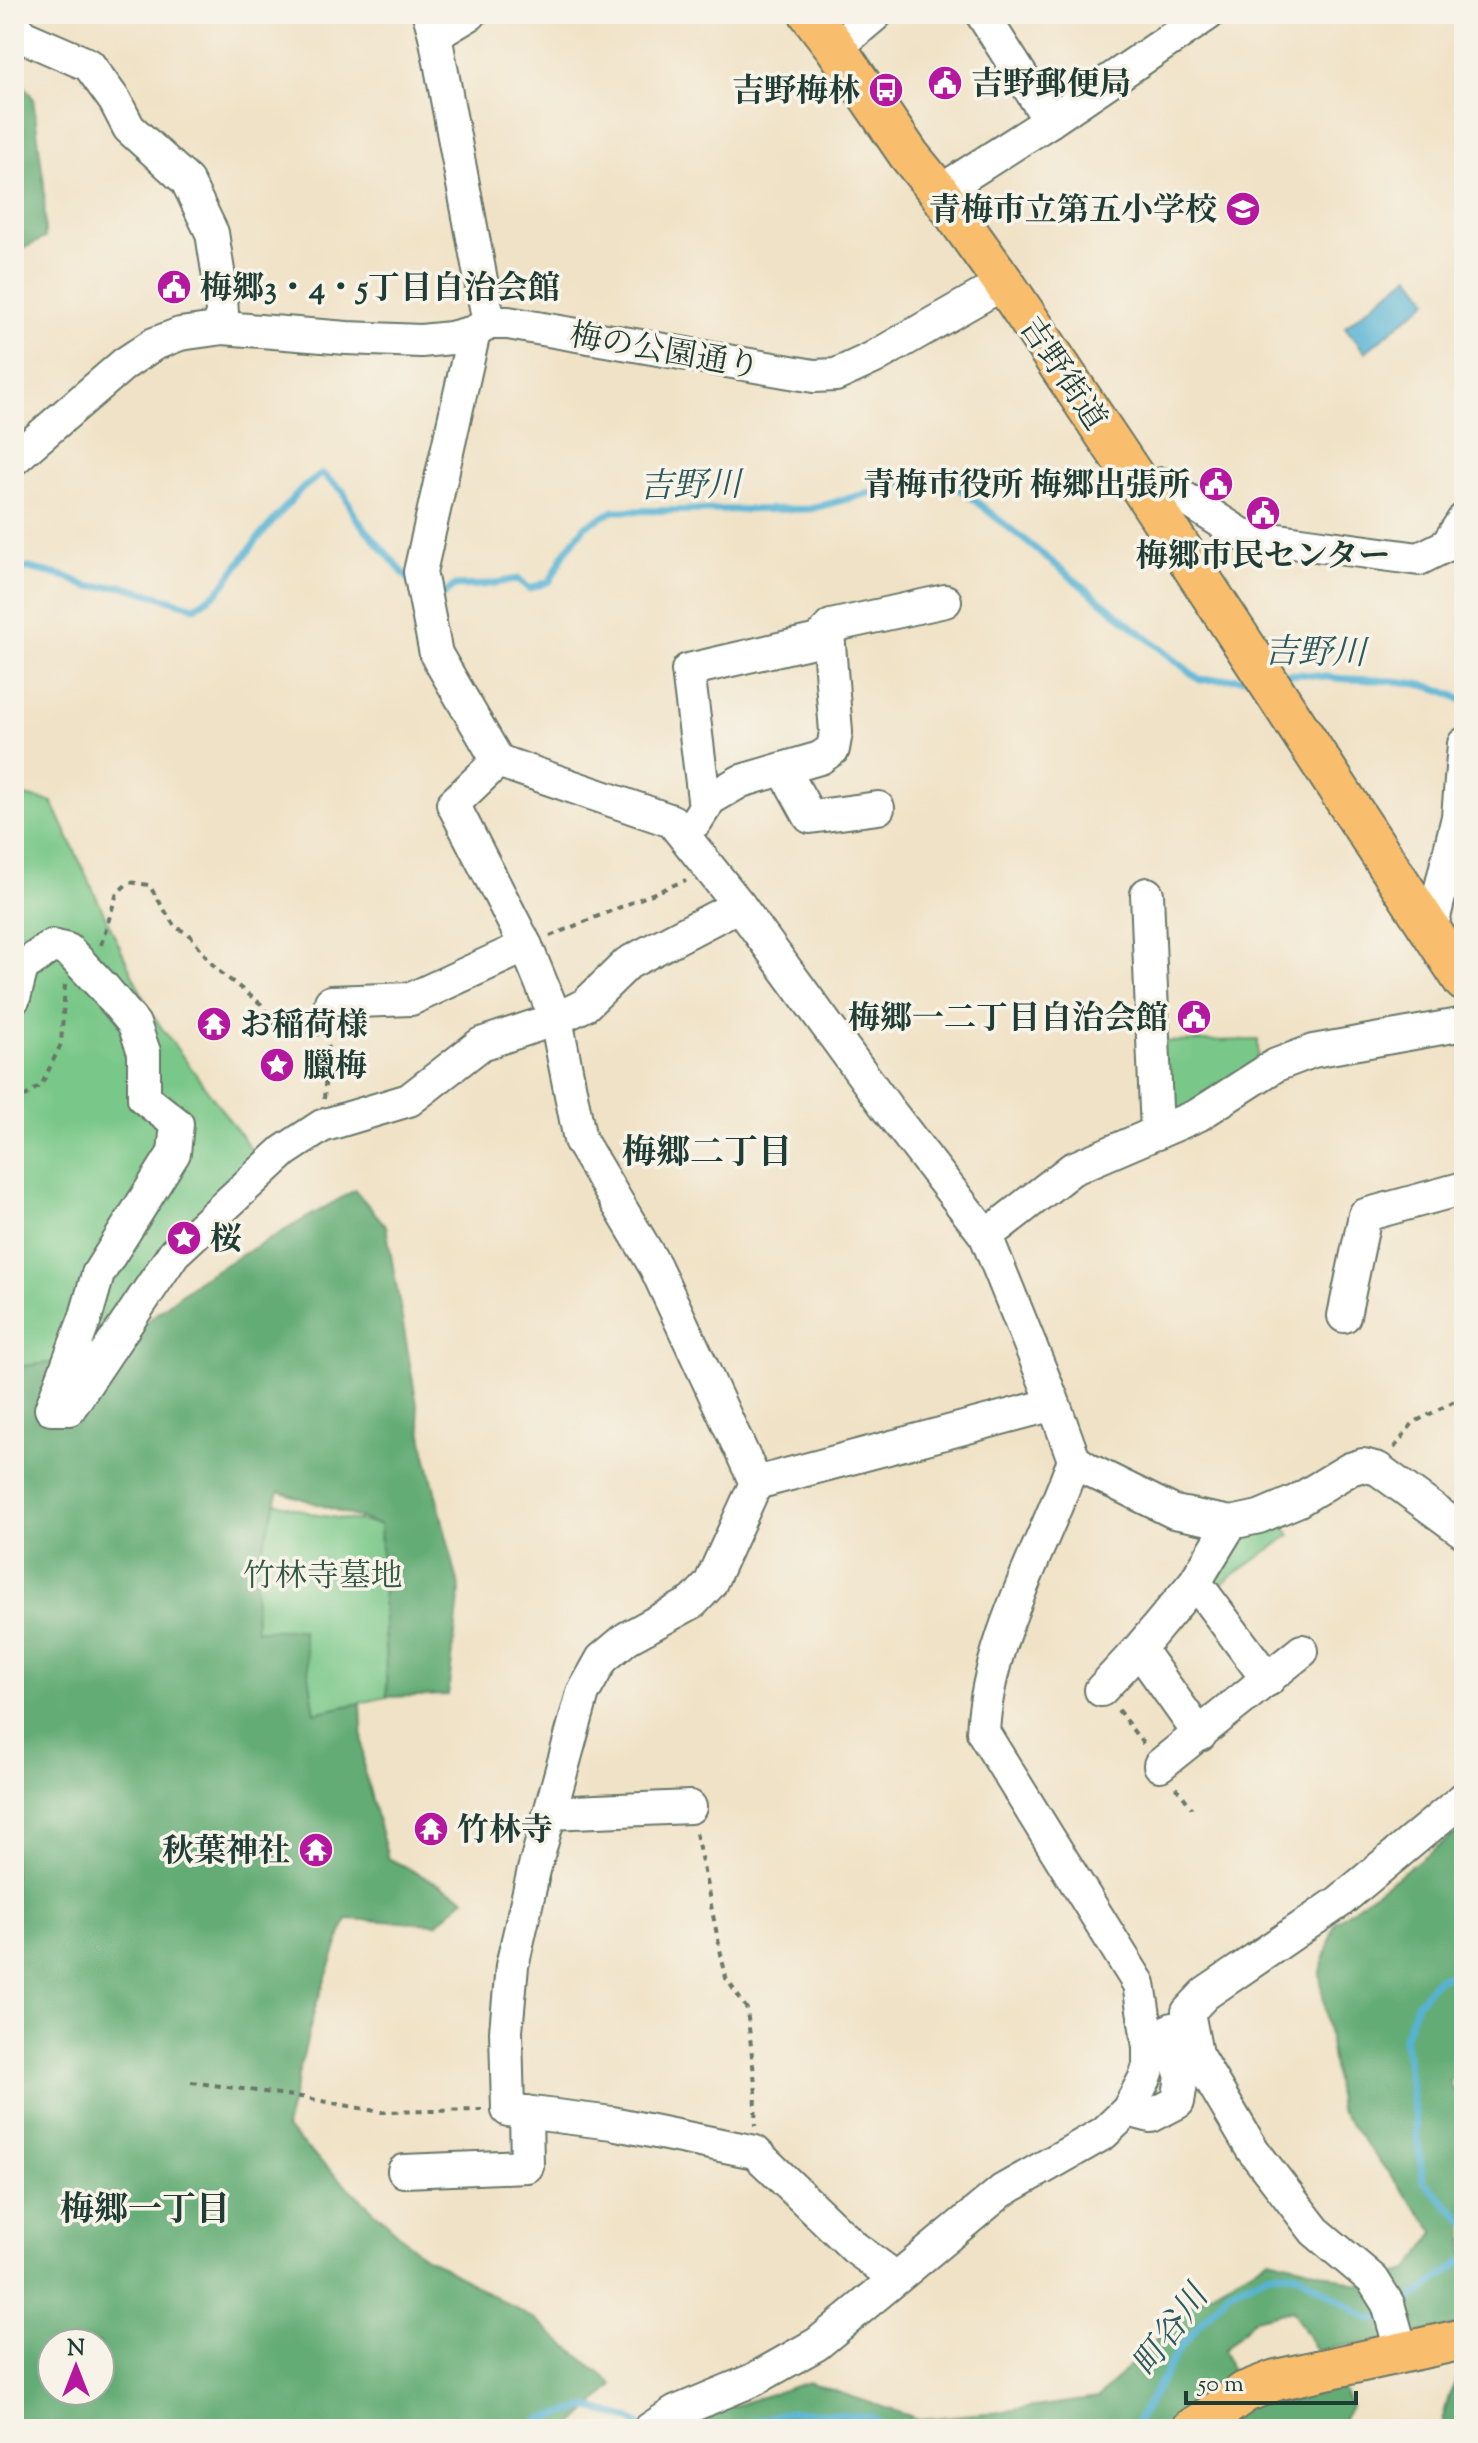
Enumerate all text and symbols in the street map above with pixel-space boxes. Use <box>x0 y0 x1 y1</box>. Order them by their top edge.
place label: 吉野郵便局 <box>971 63 1131 109</box>
public building icon: 吉野郵便局 <box>926 64 964 102</box>
place label: 吉野梅林 <box>732 70 860 116</box>
bus stop icon: 吉野梅林 <box>867 71 905 109</box>
place label: 青梅市立第五小学校 <box>929 189 1217 235</box>
school or university icon: 青梅市立第五小学校 <box>1224 190 1262 228</box>
place label: 梅郷3・4・5丁目自治会館 <box>200 267 560 313</box>
public building icon: 梅郷3・4・5丁目自治会館 <box>155 268 193 306</box>
street label: 吉野街道 <box>1007 309 1116 441</box>
street label: 梅の公園通り <box>566 314 763 392</box>
water label: 吉野川 <box>639 462 745 513</box>
place label: 青梅市役所 梅郷出張所 <box>863 464 1190 510</box>
public building icon: 青梅市役所 梅郷出張所 <box>1197 465 1235 503</box>
public building icon: 梅郷市民センター <box>1244 494 1282 532</box>
place label: 梅郷市民センター <box>1136 535 1390 581</box>
water label: 吉野川 <box>1264 629 1370 680</box>
place label: 梅郷一二丁目自治会館 <box>848 997 1168 1043</box>
public building icon: 梅郷一二丁目自治会館 <box>1175 998 1213 1036</box>
place label: お稲荷様 <box>240 1004 368 1050</box>
temple icon: お稲荷様 <box>195 1005 233 1043</box>
place label: 臘梅 <box>303 1045 367 1091</box>
place icon: 臘梅 <box>258 1046 296 1084</box>
district label: 梅郷二丁目 <box>622 1130 792 1179</box>
place label: 桜 <box>210 1218 242 1264</box>
place icon: 桜 <box>165 1219 203 1257</box>
park label: 竹林寺墓地 <box>243 1555 403 1601</box>
place label: 竹林寺 <box>457 1809 553 1855</box>
temple icon: 竹林寺 <box>412 1810 450 1848</box>
place label: 秋葉神社 <box>162 1830 290 1876</box>
temple icon: 秋葉神社 <box>297 1831 335 1869</box>
district label: 梅郷一丁目 <box>60 2187 230 2236</box>
water label: 町谷川 <box>1122 2273 1224 2388</box>
north arrow <box>36 2327 116 2407</box>
text: N <box>67 2334 85 2366</box>
scale bar <box>1186 2355 1356 2405</box>
text: 50 m <box>1196 2368 1244 2402</box>

